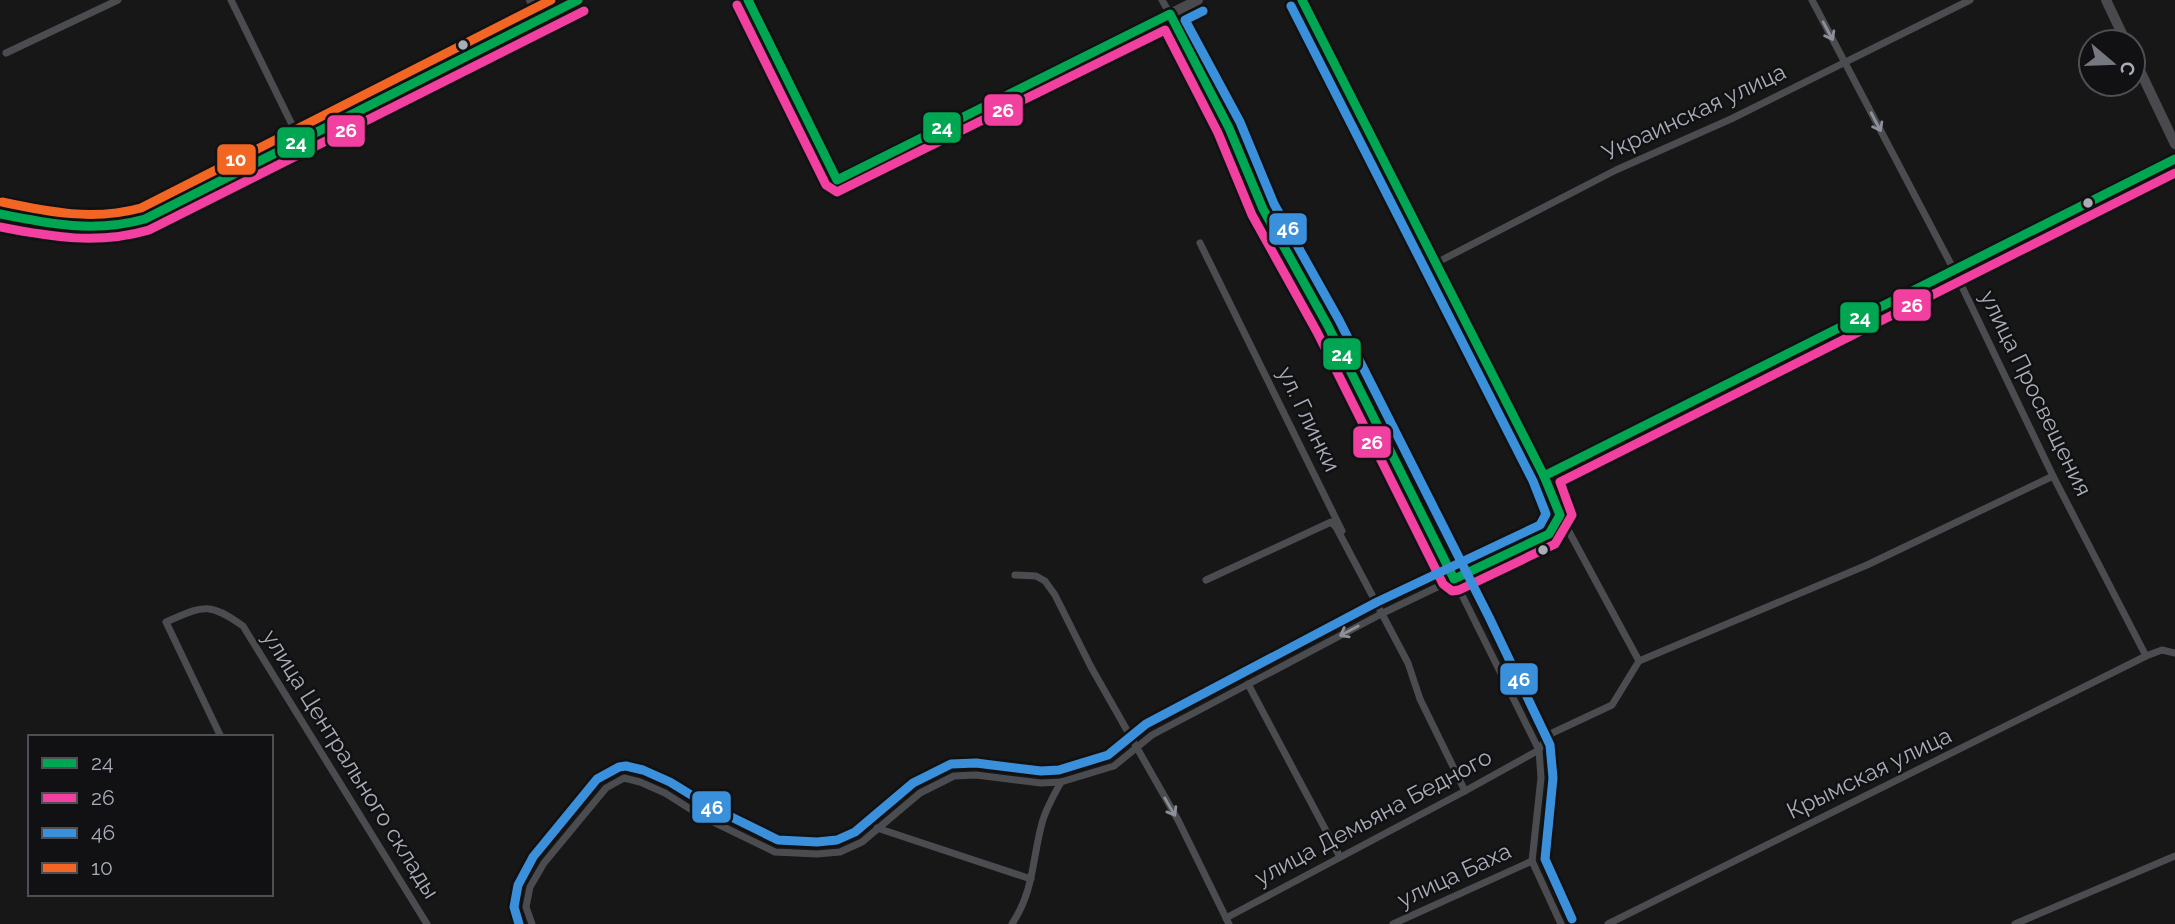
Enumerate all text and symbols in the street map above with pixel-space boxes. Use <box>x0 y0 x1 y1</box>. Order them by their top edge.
one-way arrow <box>1822 20 1835 41</box>
north arrow <box>2077 28 2147 98</box>
unlabelled marker <box>456 38 470 52</box>
street label: Украинская улица <box>1598 57 1790 166</box>
text: С <box>2116 59 2141 78</box>
line badge: 26 <box>983 93 1024 127</box>
text: 26 <box>992 99 1014 121</box>
line badge: 24 <box>922 111 962 144</box>
one-way arrow <box>1870 112 1884 132</box>
line badge: 26 <box>326 114 366 148</box>
text: 24 <box>931 116 953 138</box>
text: 26 <box>335 119 357 141</box>
line badge: 24 <box>276 126 316 159</box>
text: 24 <box>285 131 307 153</box>
line badge: 10 <box>216 143 257 176</box>
text: 10 <box>225 148 247 170</box>
unlabelled marker <box>2081 196 2095 210</box>
line badge: 46 <box>1268 212 1308 246</box>
text: 46 <box>1277 217 1299 239</box>
street label: улица Просвещения <box>1975 286 2098 500</box>
line badge: 26 <box>1892 288 1932 322</box>
text: 26 <box>1901 294 1923 316</box>
line badge: 24 <box>1839 301 1880 334</box>
text: 24 <box>1849 306 1871 328</box>
line badge: 24 <box>1322 337 1362 371</box>
text: 24 <box>1331 343 1353 365</box>
street label: ул. Глинки <box>1272 362 1346 476</box>
line badge: 26 <box>1352 425 1392 459</box>
text: 26 <box>1361 431 1383 453</box>
unlabelled marker <box>1536 543 1550 557</box>
street label: улица Центрального склады <box>257 624 445 903</box>
one-way arrow <box>1339 625 1360 638</box>
line badge: 46 <box>1499 662 1539 696</box>
text: 46 <box>1508 668 1530 690</box>
street label: Крымская улица <box>1782 721 1955 824</box>
legend <box>28 735 273 896</box>
street label: улица Демьяна Бедного <box>1250 743 1496 891</box>
text: 24 <box>91 750 113 775</box>
text: 26 <box>91 785 115 810</box>
line badge: 46 <box>691 790 732 824</box>
text: 46 <box>701 796 723 818</box>
one-way arrow <box>1164 796 1177 817</box>
text: 46 <box>91 820 115 845</box>
street label: улица Баха <box>1393 836 1515 913</box>
text: 10 <box>91 855 113 880</box>

